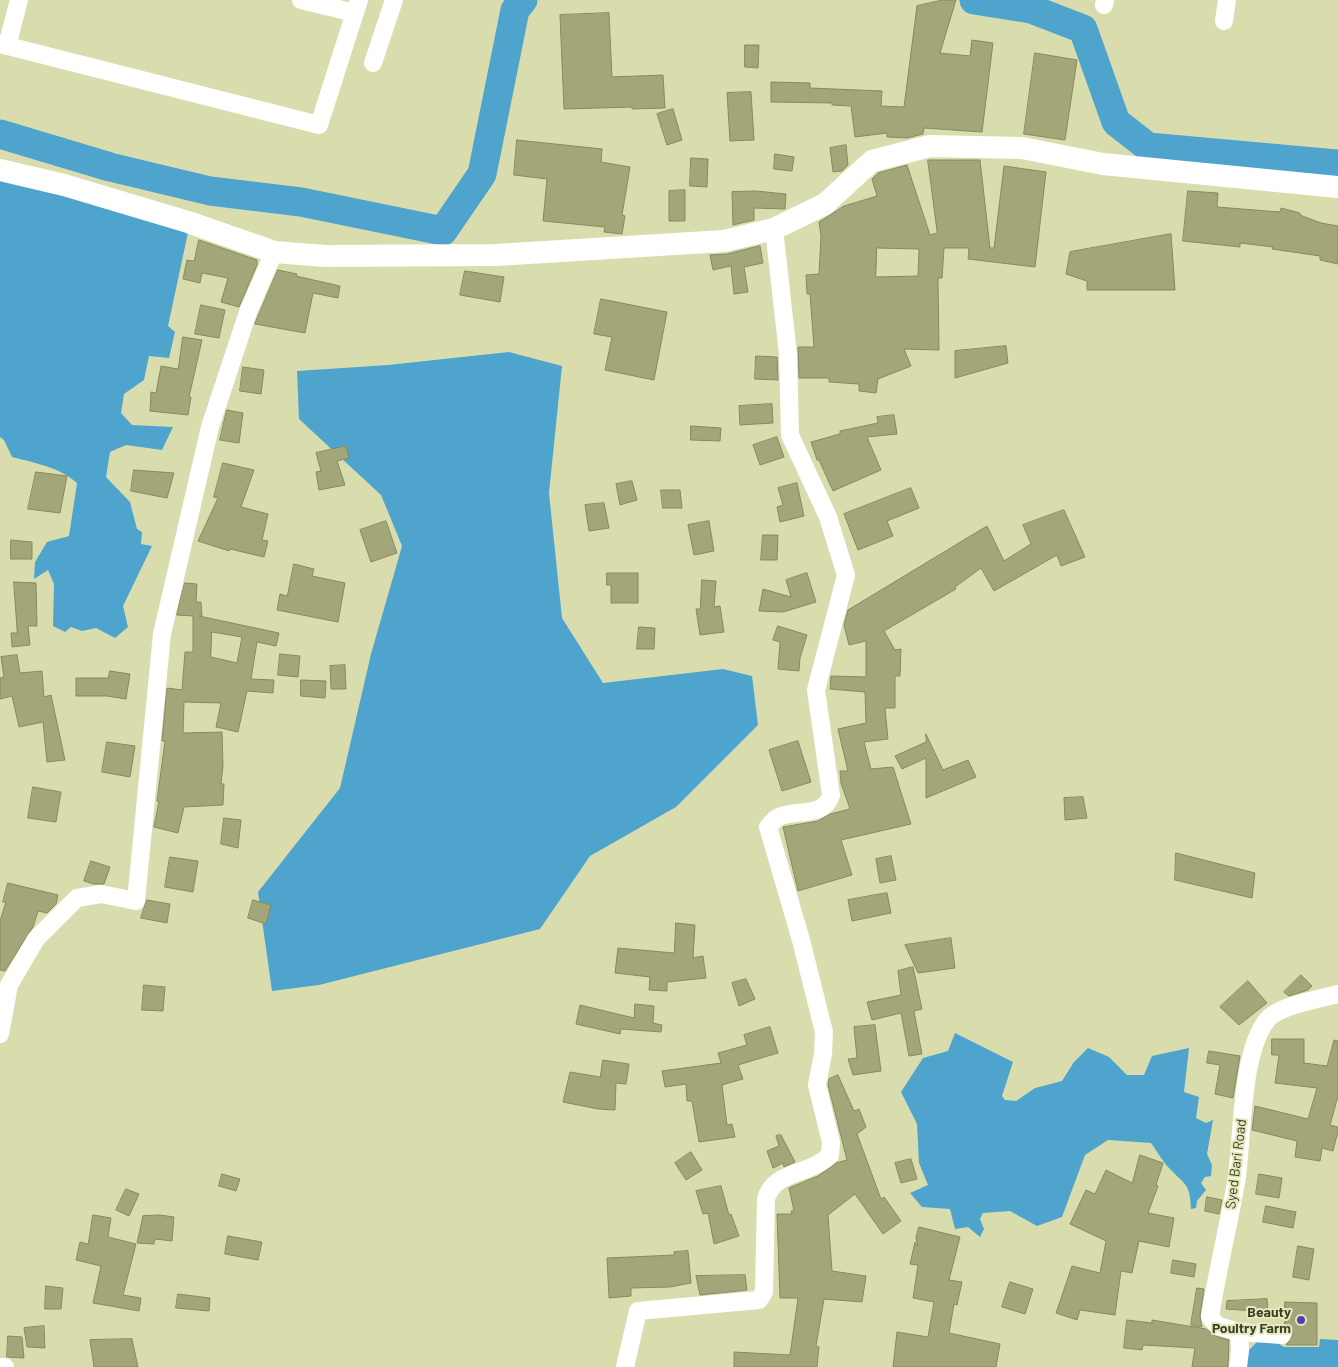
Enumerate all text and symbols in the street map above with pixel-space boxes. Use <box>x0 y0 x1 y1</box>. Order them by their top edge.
street label: Syed Bari Road <box>1222 1118 1250 1210</box>
place label: Beauty Poultry Farm <box>1212 1304 1291 1336</box>
marker: Beauty Poultry Farm <box>1295 1314 1307 1326</box>

